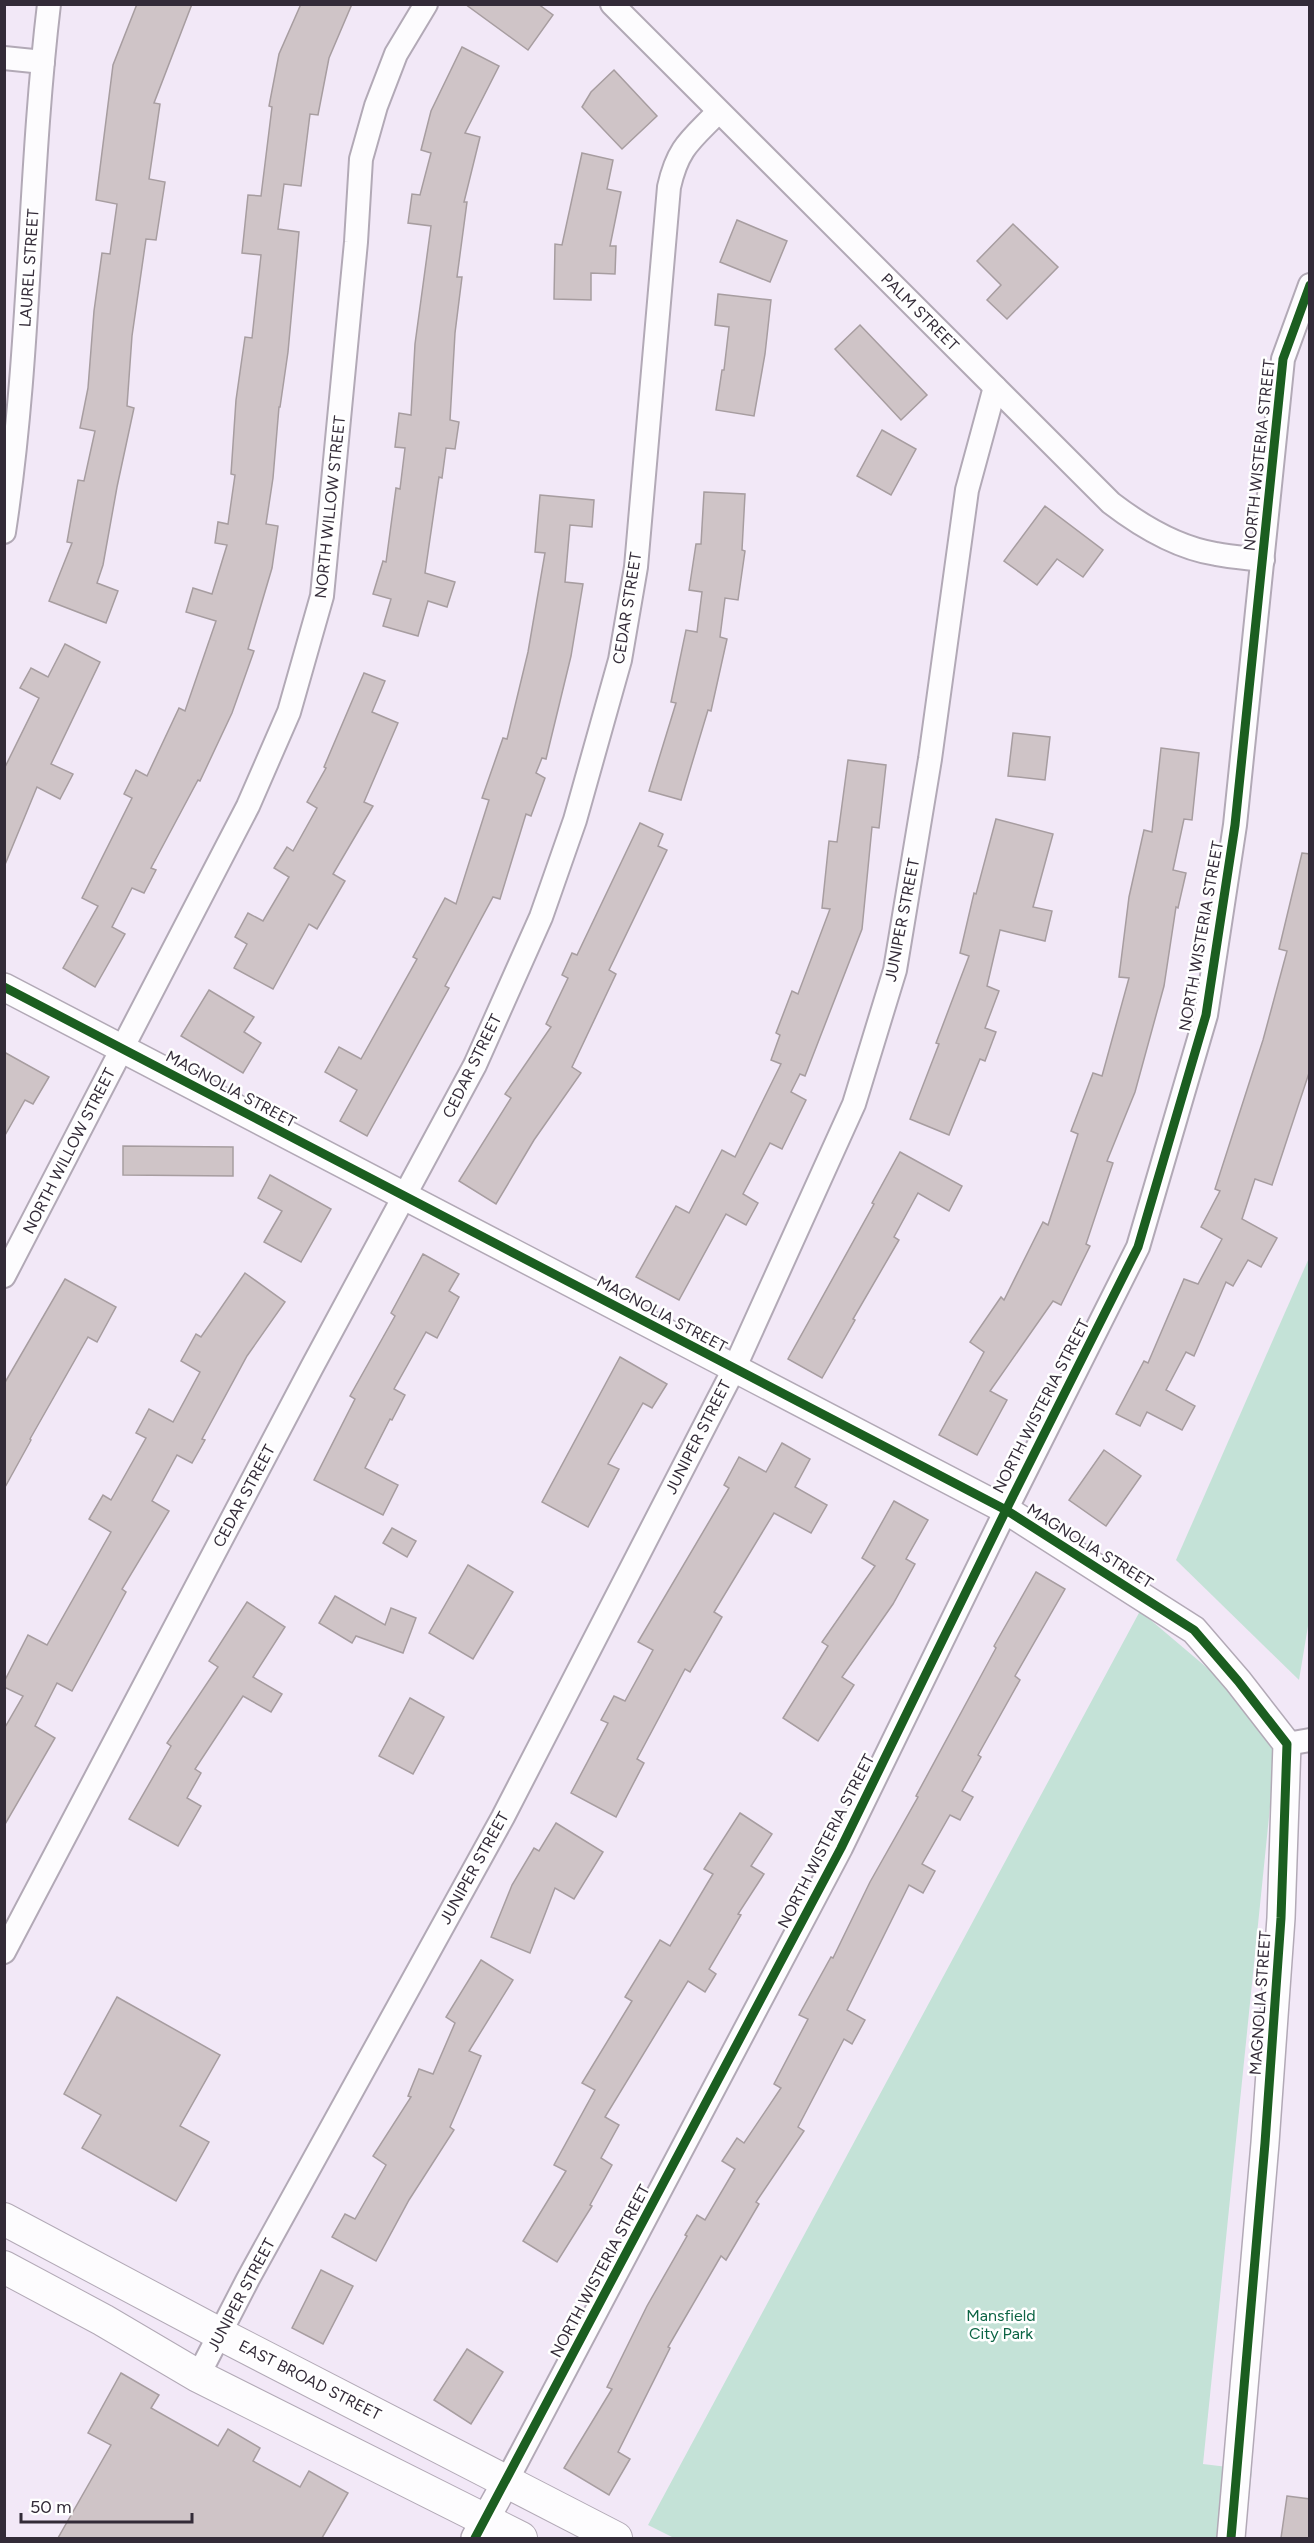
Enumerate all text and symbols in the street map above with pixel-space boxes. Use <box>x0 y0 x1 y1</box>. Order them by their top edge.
street label: LAUREL STREET <box>15 208 43 328</box>
street label: PALM STREET <box>877 269 963 355</box>
street label: NORTH WISTERIA STREET <box>1239 358 1279 552</box>
street label: NORTH WILLOW STREET <box>311 415 349 599</box>
street label: CEDAR STREET <box>609 550 645 665</box>
street label: NORTH WISTERIA STREET <box>1175 839 1227 1033</box>
street label: JUNIPER STREET <box>881 856 923 983</box>
street label: CEDAR STREET <box>439 1011 505 1121</box>
street label: MAGNOLIA STREET <box>163 1047 300 1131</box>
street label: NORTH WILLOW STREET <box>19 1065 119 1237</box>
street label: MAGNOLIA STREET <box>594 1272 731 1356</box>
street label: NORTH WISTERIA STREET <box>989 1316 1093 1496</box>
street label: JUNIPER STREET <box>661 1377 735 1497</box>
street label: CEDAR STREET <box>209 1441 279 1550</box>
street label: MAGNOLIA STREET <box>1024 1500 1157 1593</box>
street label: NORTH WISTERIA STREET <box>774 1751 878 1931</box>
street label: JUNIPER STREET <box>435 1808 513 1927</box>
street label: MAGNOLIA STREET <box>1245 1930 1275 2076</box>
street label: NORTH WISTERIA STREET <box>546 2181 654 2361</box>
street label: JUNIPER STREET <box>203 2235 279 2355</box>
park label: Mansfield City Park <box>966 2306 1036 2343</box>
street label: EAST BROAD STREET <box>236 2336 385 2424</box>
scale bar <box>21 2486 192 2524</box>
text: 50 m <box>30 2496 72 2518</box>

